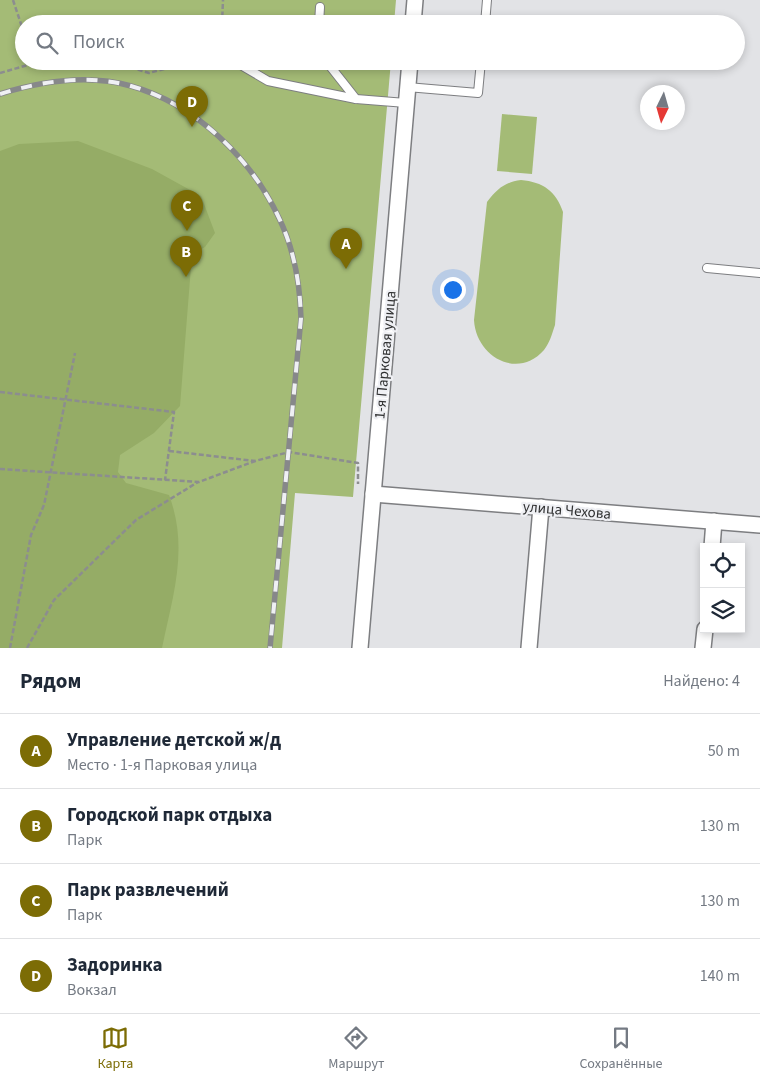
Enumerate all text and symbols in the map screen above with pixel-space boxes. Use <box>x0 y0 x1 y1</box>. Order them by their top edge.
search box <box>15 15 745 70</box>
icon: search <box>33 29 61 57</box>
text: Поиск <box>73 29 124 56</box>
north arrow <box>640 85 685 130</box>
pin: D <box>176 86 208 127</box>
pin: C <box>171 190 203 231</box>
pin: A <box>330 228 362 269</box>
pin: B <box>170 236 202 277</box>
your location <box>440 277 466 303</box>
street label: 1-я Парковая улица <box>369 290 402 420</box>
street label: улица Чехова <box>522 496 612 525</box>
map controls <box>700 543 745 633</box>
button: locate <box>700 543 745 588</box>
button: layers <box>700 588 745 633</box>
text: Рядом <box>20 666 81 696</box>
text: Найдено: 4 <box>663 670 740 692</box>
text: Управление детской ж/д <box>67 727 281 754</box>
text: A <box>31 740 41 762</box>
text: 50 m <box>708 740 740 762</box>
text: Место · 1-я Парковая улица <box>67 754 257 776</box>
text: Городской парк отдыха <box>67 802 272 829</box>
text: B <box>31 815 41 837</box>
text: 130 m <box>700 815 740 837</box>
text: Парк <box>67 829 102 851</box>
text: Парк развлечений <box>67 877 229 904</box>
text: C <box>31 890 41 912</box>
text: 130 m <box>700 890 740 912</box>
text: Парк <box>67 904 102 926</box>
text: Задоринка <box>67 952 162 979</box>
text: D <box>31 965 41 987</box>
text: 140 m <box>700 965 740 987</box>
text: Вокзал <box>67 979 117 1001</box>
tab: Карта <box>97 1024 133 1074</box>
tab: Маршрут <box>328 1024 384 1074</box>
tab: Сохранённые <box>579 1024 663 1074</box>

